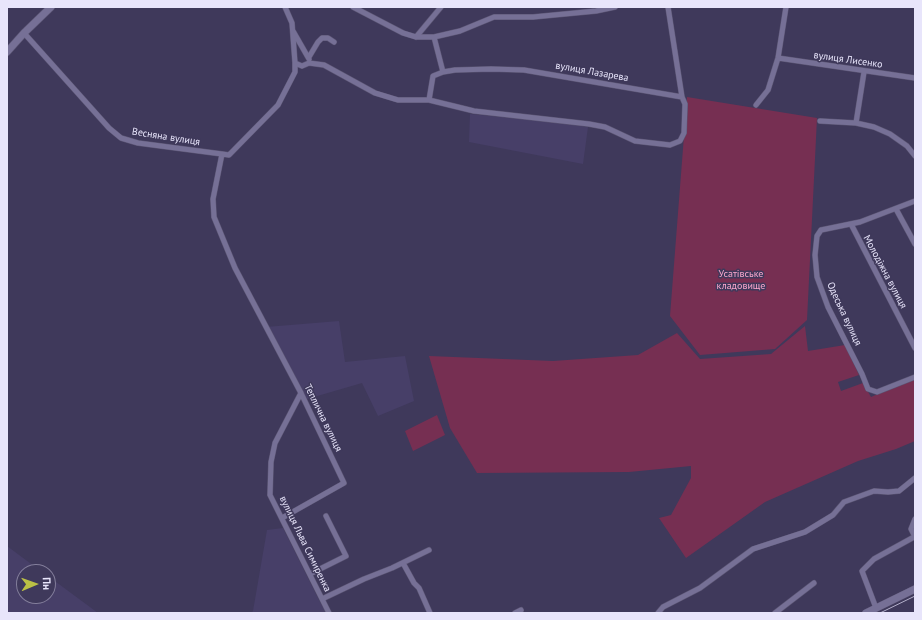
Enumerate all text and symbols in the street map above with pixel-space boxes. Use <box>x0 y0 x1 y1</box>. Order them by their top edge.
street label: вулиця Лисенко <box>813 49 883 71</box>
street label: вулиця Лазарева <box>555 60 629 84</box>
street label: Весняна вулиця <box>131 126 201 148</box>
street label: Молодіжна вулиця <box>861 233 909 311</box>
park label: Усатівське кладовище <box>717 268 765 292</box>
street label: Одеська вулиця <box>824 280 864 348</box>
street label: Теплична вулиця <box>302 382 344 454</box>
street label: вулиця Льва Симиренка <box>277 494 333 594</box>
north arrow <box>16 564 56 604</box>
text: Пн <box>40 577 54 590</box>

